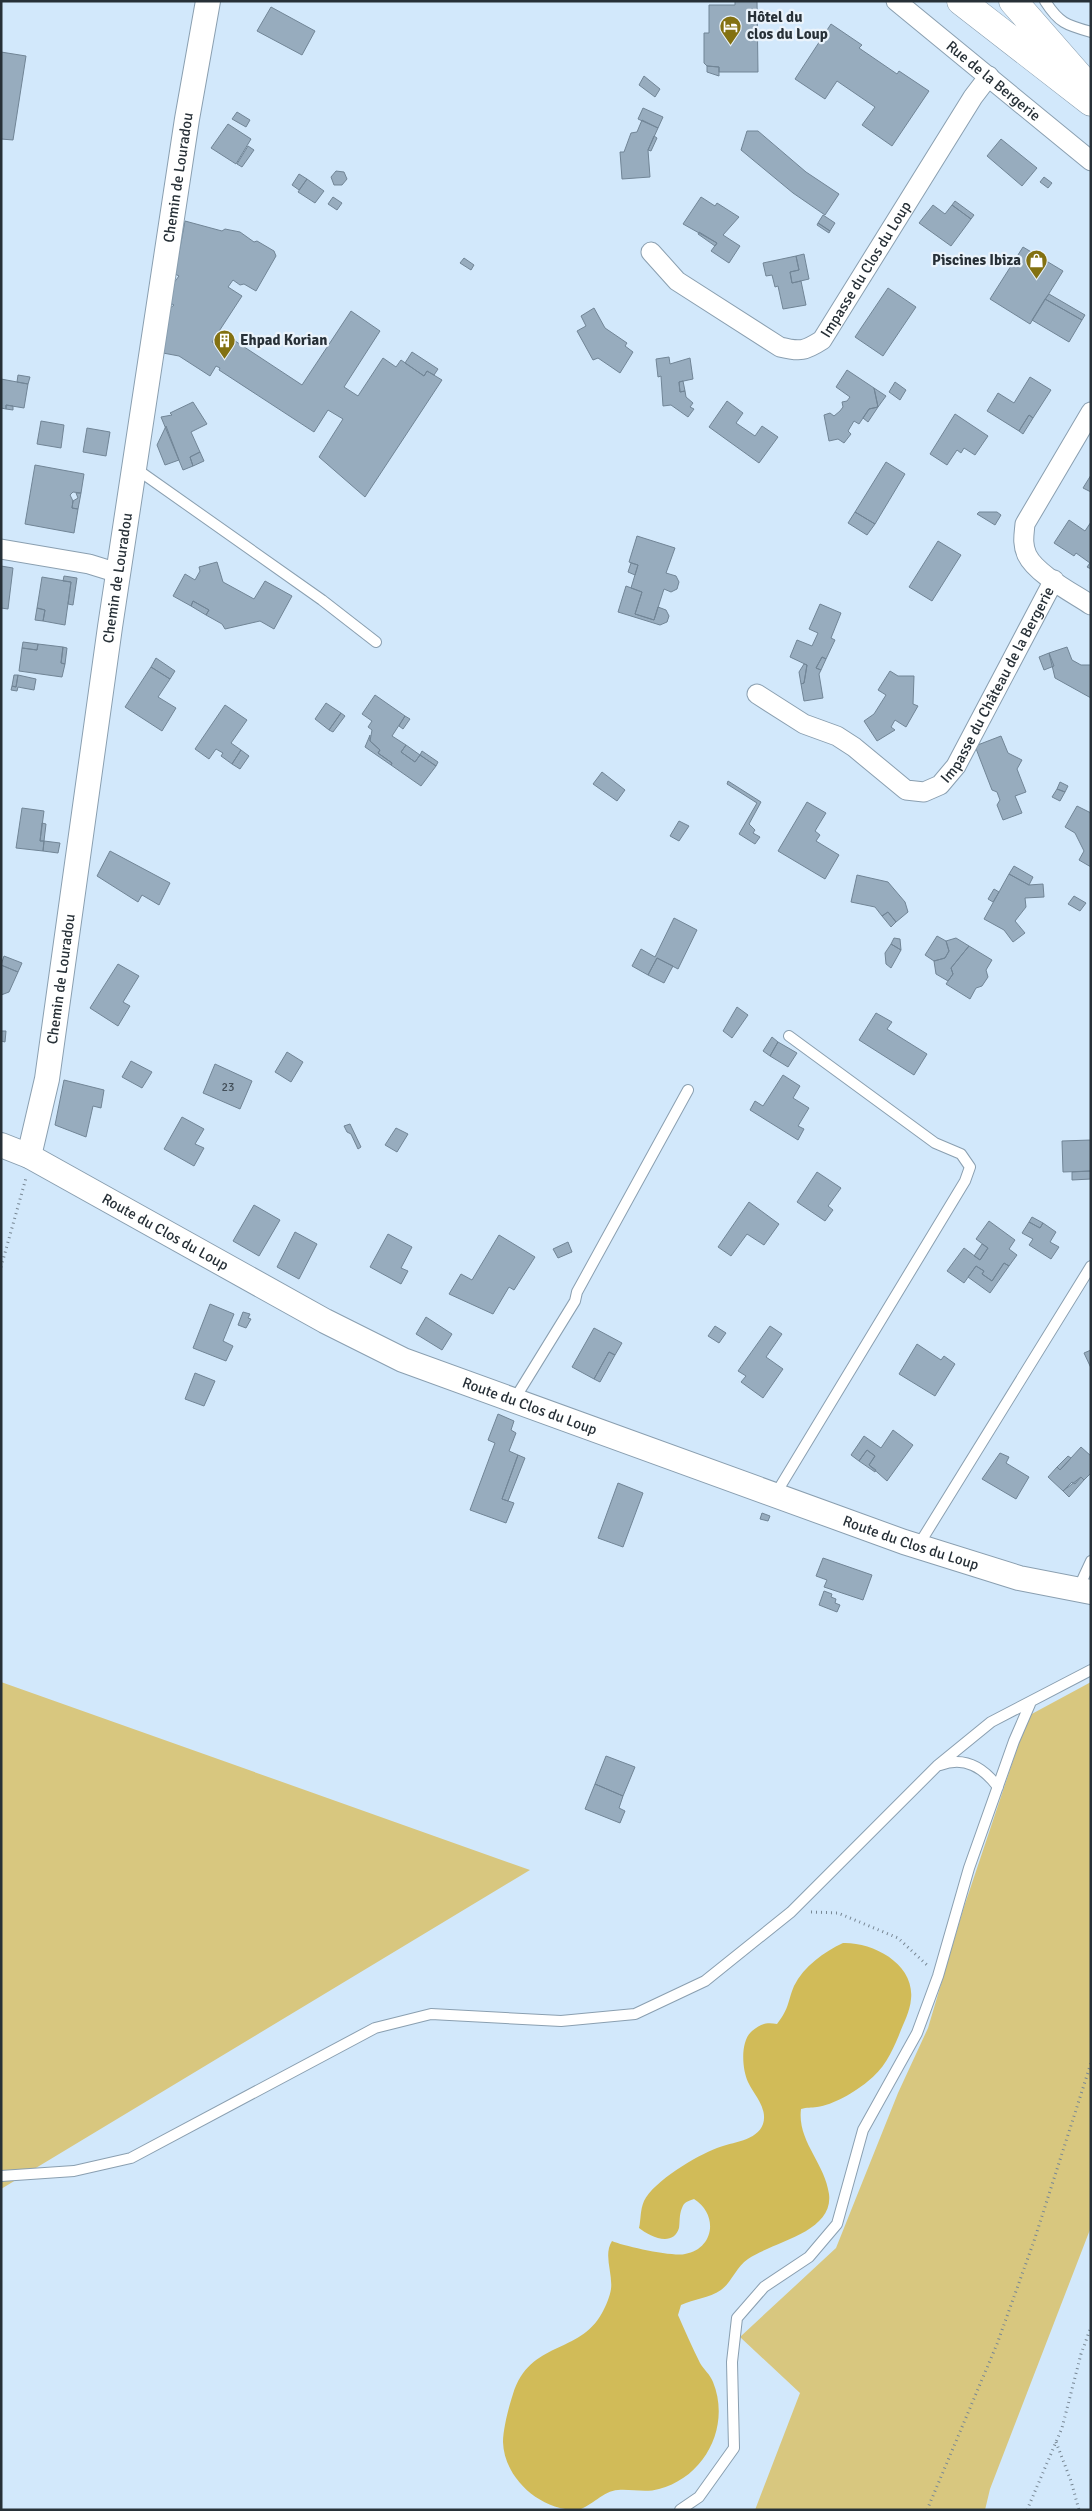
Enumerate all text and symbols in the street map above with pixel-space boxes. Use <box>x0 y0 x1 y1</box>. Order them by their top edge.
place label: Hôtel du clos du Loup <box>747 8 828 43</box>
hotel icon: Hôtel du clos du Loup <box>719 14 743 45</box>
street label: Rue de la Bergerie <box>943 37 1044 125</box>
street label: Chemin de Louradou <box>159 111 197 244</box>
street label: Impasse du Clos du Loup <box>817 198 915 341</box>
shop icon: Piscines Ibiza <box>1025 248 1049 279</box>
place label: Piscines Ibiza <box>932 251 1021 269</box>
building icon: Ehpad Korian <box>212 328 236 359</box>
place label: Ehpad Korian <box>240 331 327 349</box>
street label: Chemin de Louradou <box>99 512 136 644</box>
street label: Impasse du Château de la Bergerie <box>937 584 1058 787</box>
street label: Chemin de Louradou <box>43 913 79 1045</box>
house number: 23 <box>222 1080 234 1095</box>
street label: Route du Clos du Loup <box>99 1189 232 1274</box>
street label: Route du Clos du Loup <box>460 1373 600 1439</box>
street label: Route du Clos du Loup <box>840 1512 981 1574</box>

